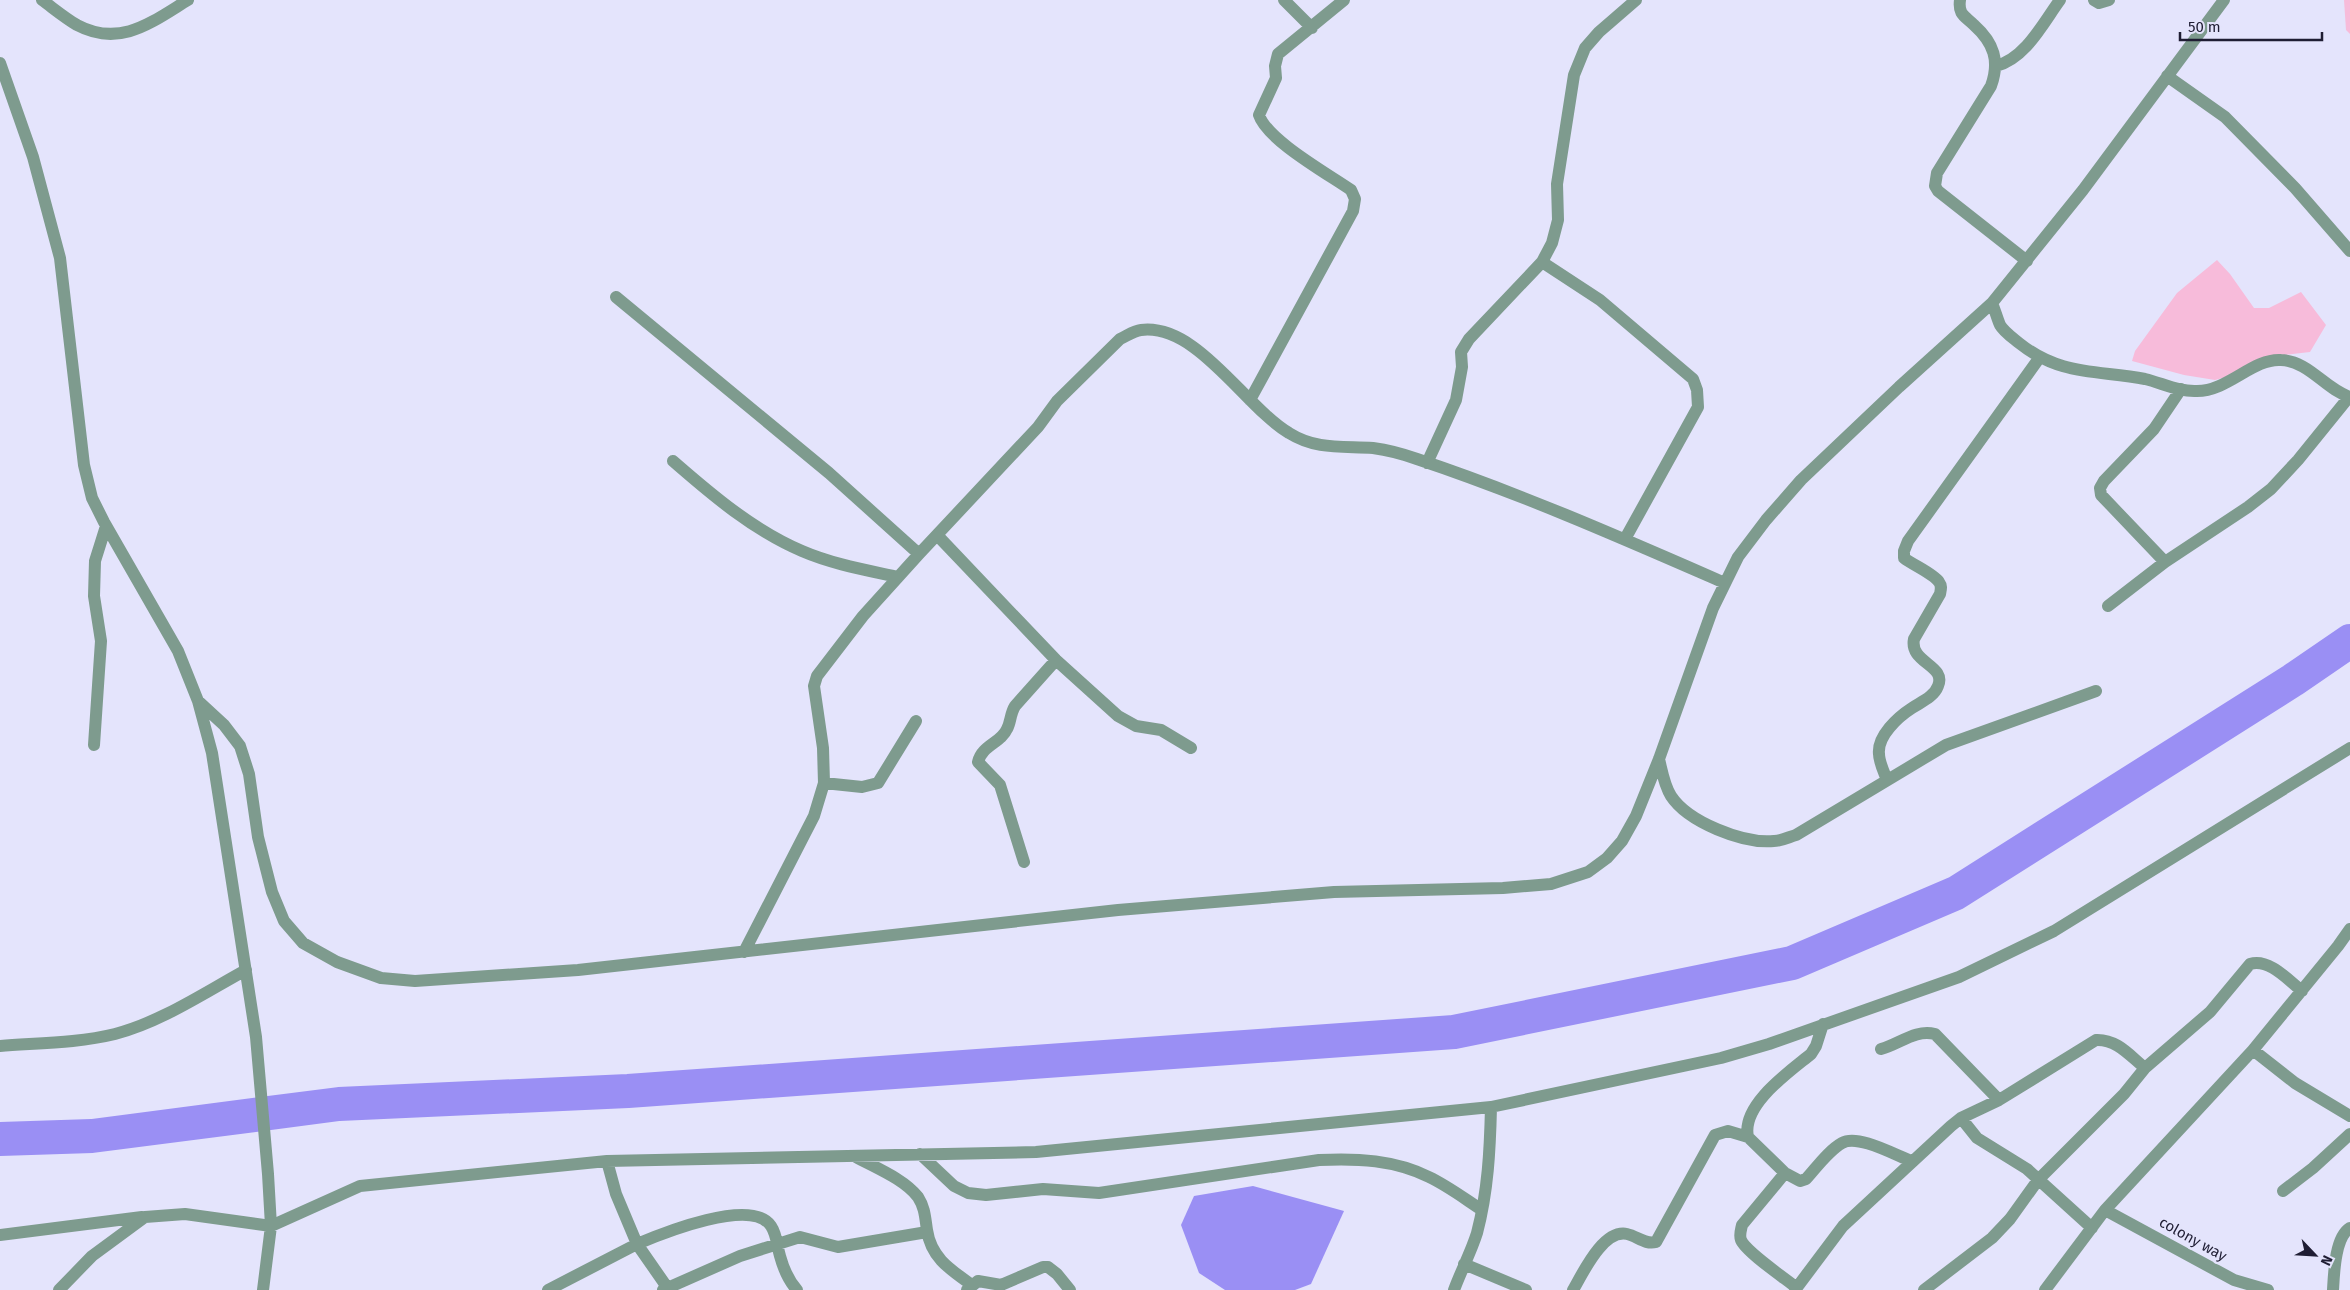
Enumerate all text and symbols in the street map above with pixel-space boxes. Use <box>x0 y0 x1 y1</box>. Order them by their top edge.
scale bar <box>2180 10 2322 42</box>
text: 50 m <box>2188 18 2221 36</box>
street label: colony way <box>2156 1213 2231 1265</box>
north arrow <box>2290 1230 2340 1280</box>
text: N <box>2317 1252 2336 1268</box>

